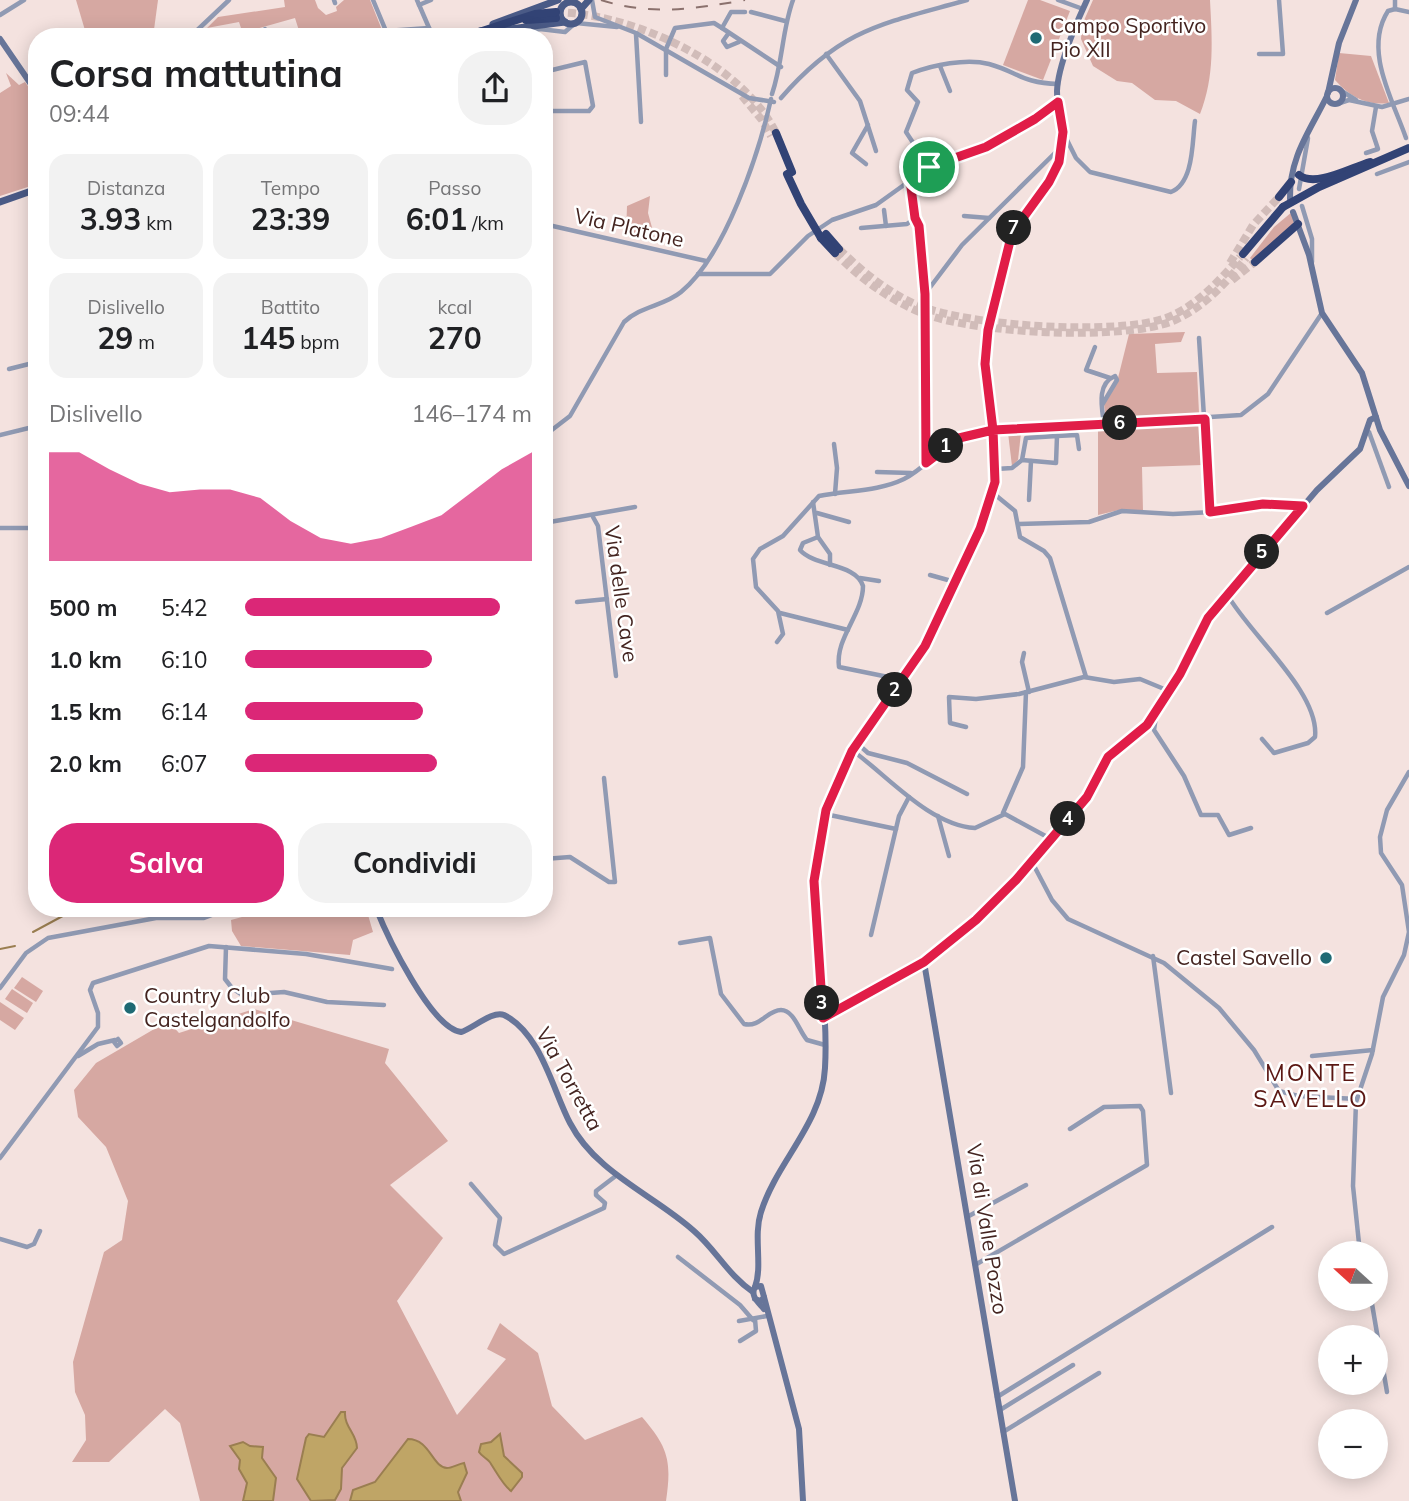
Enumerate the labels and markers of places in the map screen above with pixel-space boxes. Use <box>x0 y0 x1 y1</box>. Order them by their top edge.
place label: Campo Sportivo Pio XII <box>1050 12 1206 62</box>
marker: Campo Sportivo Pio XII <box>1028 30 1044 46</box>
pin <box>899 137 959 197</box>
pin: 7 <box>996 210 1032 246</box>
pin: 6 <box>1102 406 1138 440</box>
pin: 1 <box>928 428 964 464</box>
pin: 5 <box>1244 534 1280 570</box>
pin: 2 <box>878 672 912 708</box>
pin: 4 <box>1050 802 1086 836</box>
place label: Castel Savello <box>1176 944 1312 970</box>
marker: Castel Savello <box>1318 950 1334 966</box>
place label: Country Club Castelgandolfo <box>144 982 291 1032</box>
pin: 3 <box>804 986 840 1020</box>
marker: Country Club Castelgandolfo <box>122 1000 138 1016</box>

